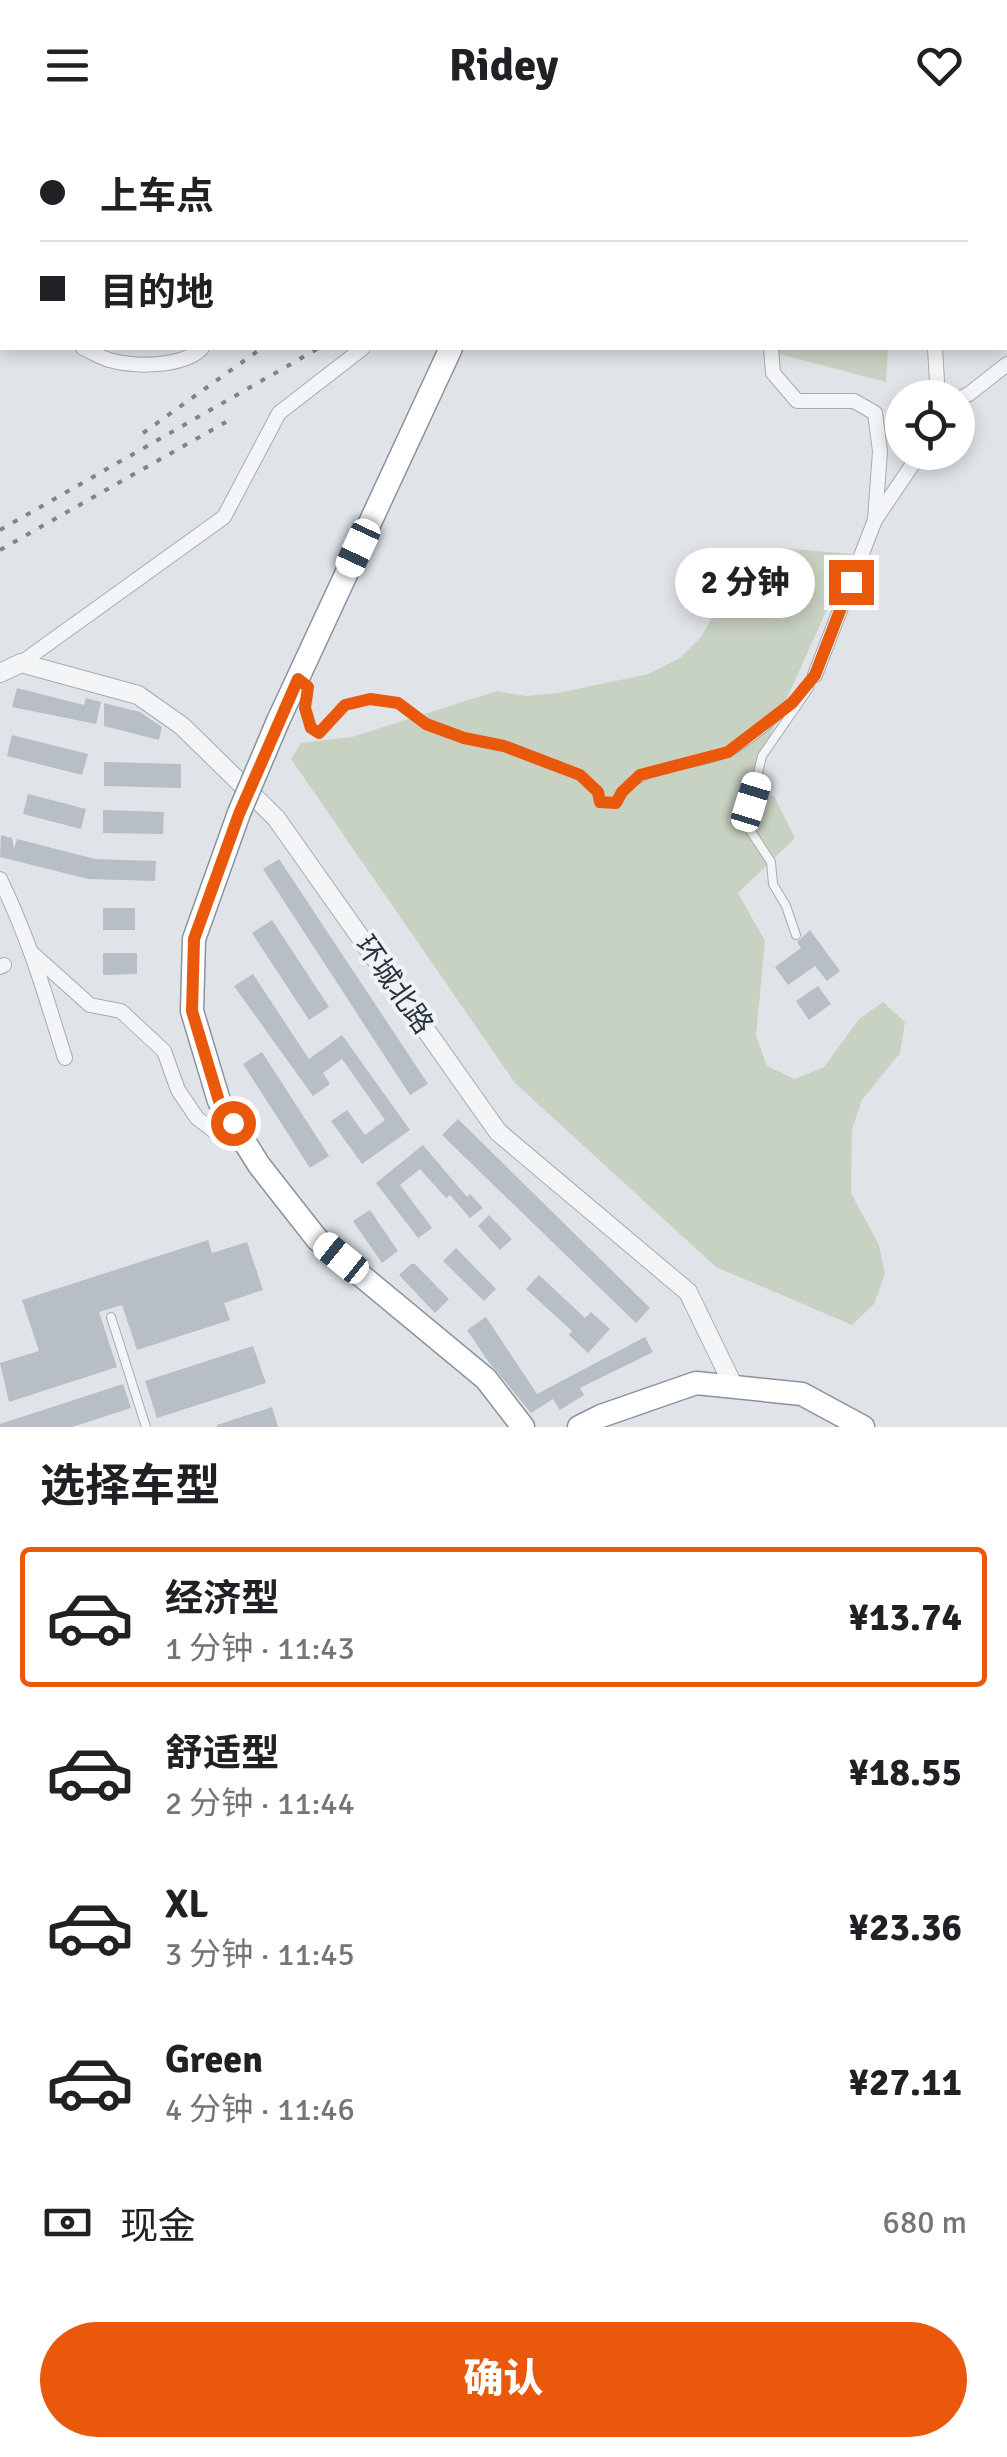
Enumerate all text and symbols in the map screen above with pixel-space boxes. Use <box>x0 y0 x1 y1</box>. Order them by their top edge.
icon: menu <box>40 38 95 93</box>
text: Ridey <box>449 38 558 93</box>
icon: heart <box>912 38 967 93</box>
text: 上车点 <box>100 173 214 220</box>
text: 目的地 <box>100 269 214 316</box>
map controls <box>885 380 975 470</box>
button: locate <box>885 380 975 470</box>
car <box>332 514 384 582</box>
callout: 2 分钟 <box>676 547 816 617</box>
route end <box>829 560 874 605</box>
text: 2 分钟 <box>701 563 789 602</box>
car <box>728 769 774 835</box>
street label: 环城北路 <box>348 929 440 1041</box>
route start <box>211 1101 256 1146</box>
car <box>308 1227 374 1289</box>
text: 选择车型 <box>40 1459 220 1514</box>
icon: car <box>45 1572 135 1662</box>
text: 经济型 <box>165 1575 279 1622</box>
text: ¥13.74 <box>849 1594 962 1641</box>
text: 1 分钟 · 11:43 <box>165 1629 355 1668</box>
icon: car <box>45 1727 135 1817</box>
text: 舒适型 <box>165 1730 279 1777</box>
text: ¥18.55 <box>849 1749 962 1796</box>
text: 2 分钟 · 11:44 <box>165 1784 355 1823</box>
text: XL <box>165 1881 208 1928</box>
icon: car <box>45 1882 135 1972</box>
text: ¥23.36 <box>849 1904 962 1951</box>
text: 3 分钟 · 11:45 <box>165 1935 355 1974</box>
text: Green <box>165 2036 263 2083</box>
icon: car <box>45 2037 135 2127</box>
text: ¥27.11 <box>849 2059 962 2106</box>
text: 4 分钟 · 11:46 <box>165 2090 355 2129</box>
icon: cash <box>40 2195 95 2250</box>
text: 现金 <box>120 2203 196 2250</box>
text: 680 m <box>883 2203 967 2242</box>
button: 确认 <box>40 2322 967 2437</box>

